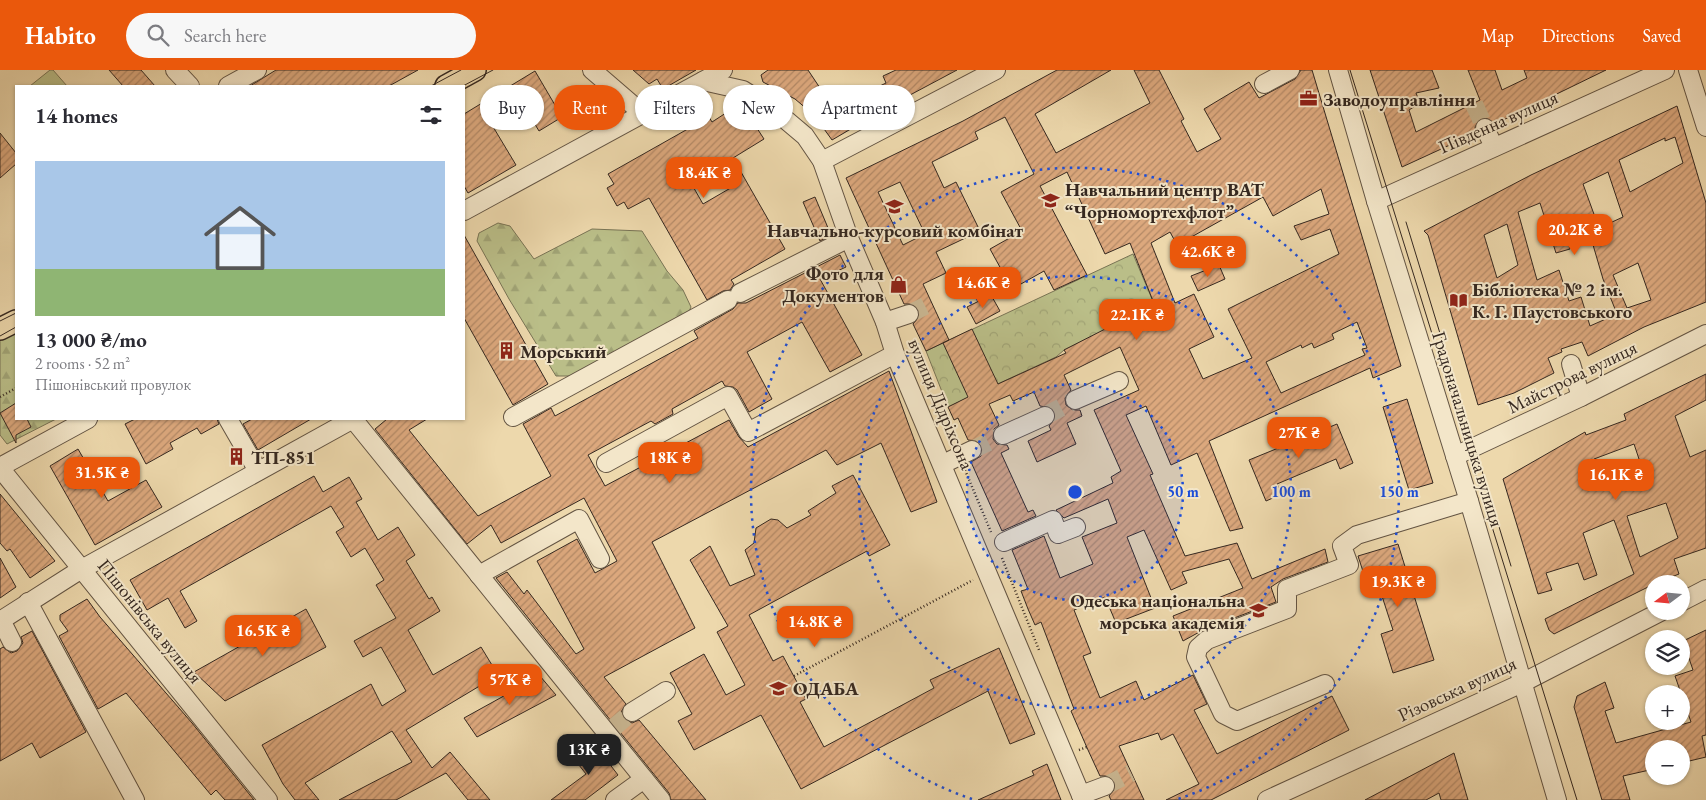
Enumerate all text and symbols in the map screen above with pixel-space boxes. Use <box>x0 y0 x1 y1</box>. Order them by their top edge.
search box <box>126 13 476 58</box>
text: Habito <box>25 20 96 51</box>
icon: search <box>144 21 172 49</box>
text: Search here <box>184 23 266 48</box>
text: Map <box>1482 24 1514 47</box>
text: Directions <box>1542 24 1614 47</box>
text: Saved <box>1642 24 1681 47</box>
street label: Південна вулиця <box>1434 84 1562 160</box>
chip: Buy <box>480 85 544 130</box>
chip: Rent <box>554 85 625 130</box>
chip: Filters <box>635 85 713 130</box>
chip: New <box>723 85 793 130</box>
chip: Apartment <box>803 85 915 130</box>
place label: Заводоуправління <box>1323 87 1475 112</box>
office icon: Заводоуправління <box>1299 89 1319 109</box>
icon: filters <box>417 101 445 129</box>
text: 14 homes <box>35 102 118 129</box>
pin: 18.4K ₴ <box>658 156 750 199</box>
text: 18.4K ₴ <box>677 162 731 183</box>
place label: Навчальний центр ВАТ “Чорномортехфлот” <box>1065 177 1264 224</box>
school or university icon: Навчальний центр ВАТ “Чорномортехфлот” <box>1041 190 1061 210</box>
icon: home <box>195 193 285 283</box>
school or university icon: Навчально-курсовий комбінат <box>885 197 905 217</box>
pin: 20.2K ₴ <box>1529 214 1621 256</box>
place label: Навчально-курсовий комбінат <box>767 218 1023 243</box>
text: 20.2K ₴ <box>1548 219 1602 240</box>
pin: 42.6K ₴ <box>1162 236 1254 278</box>
text: 42.6K ₴ <box>1181 241 1235 262</box>
place label: Фото для Документов <box>782 261 884 308</box>
pin: 14.6K ₴ <box>937 266 1029 309</box>
text: 14.6K ₴ <box>956 272 1010 293</box>
shop icon: Фото для Документов <box>888 274 908 294</box>
place label: Бібліотека № 2 ім. К. Г. Паустовського <box>1472 277 1633 324</box>
library icon: Бібліотека № 2 ім. К. Г. Паустовського <box>1448 290 1468 310</box>
pin: 22.1K ₴ <box>1091 298 1183 341</box>
text: 22.1K ₴ <box>1110 304 1164 325</box>
text: 13 000 ₴/mo <box>35 326 147 353</box>
street label: Градоначальницька вулиця <box>1426 328 1510 530</box>
street label: вулиця Дідріхсона <box>902 335 980 474</box>
street label: Майстрова вулиця <box>1503 335 1642 419</box>
place label: Морський <box>520 339 606 364</box>
building icon: Морський <box>496 341 516 361</box>
text: 2 rooms · 52 m² <box>35 353 130 374</box>
text: Пішонівський провулок <box>35 374 191 395</box>
pin: 27K ₴ <box>1264 416 1334 459</box>
text: 27K ₴ <box>1278 422 1320 443</box>
pin: 18K ₴ <box>635 442 705 484</box>
place label: ТП-851 <box>251 445 315 470</box>
building icon: ТП-851 <box>227 447 247 467</box>
text: 18K ₴ <box>649 447 691 468</box>
pin: 31.5K ₴ <box>56 456 148 499</box>
pin: 16.1K ₴ <box>1570 458 1662 501</box>
text: 31.5K ₴ <box>75 462 129 483</box>
text: 16.1K ₴ <box>1589 464 1643 485</box>
text: 50 m <box>1167 482 1199 501</box>
text: 100 m <box>1271 482 1311 501</box>
text: 150 m <box>1379 482 1419 501</box>
centre of rings <box>1066 483 1084 501</box>
street label: Пішонівська вулиця <box>92 553 208 689</box>
pin: 19.3K ₴ <box>1352 566 1444 608</box>
text: 19.3K ₴ <box>1371 571 1425 592</box>
north arrow <box>1645 575 1690 620</box>
map controls <box>1645 575 1690 785</box>
place label: Одеська національна морська академія <box>1070 588 1246 635</box>
school or university icon: Одеська національна морська академія <box>1249 601 1269 621</box>
pin: 14.8K ₴ <box>769 606 861 648</box>
text: 14.8K ₴ <box>788 611 842 632</box>
pin: 16.5K ₴ <box>217 614 309 657</box>
text: 16.5K ₴ <box>236 620 290 641</box>
button: layers <box>1645 630 1690 675</box>
street label: Різовська вулиця <box>1394 650 1521 727</box>
pin: 57K ₴ <box>475 664 545 706</box>
text: 57K ₴ <box>489 669 531 690</box>
place label: ОДАБА <box>793 676 859 701</box>
school or university icon: ОДАБА <box>769 678 789 698</box>
button: + <box>1645 685 1690 730</box>
pin: 13K ₴ <box>554 734 624 776</box>
text: 13K ₴ <box>568 739 610 760</box>
button: − <box>1645 740 1690 785</box>

